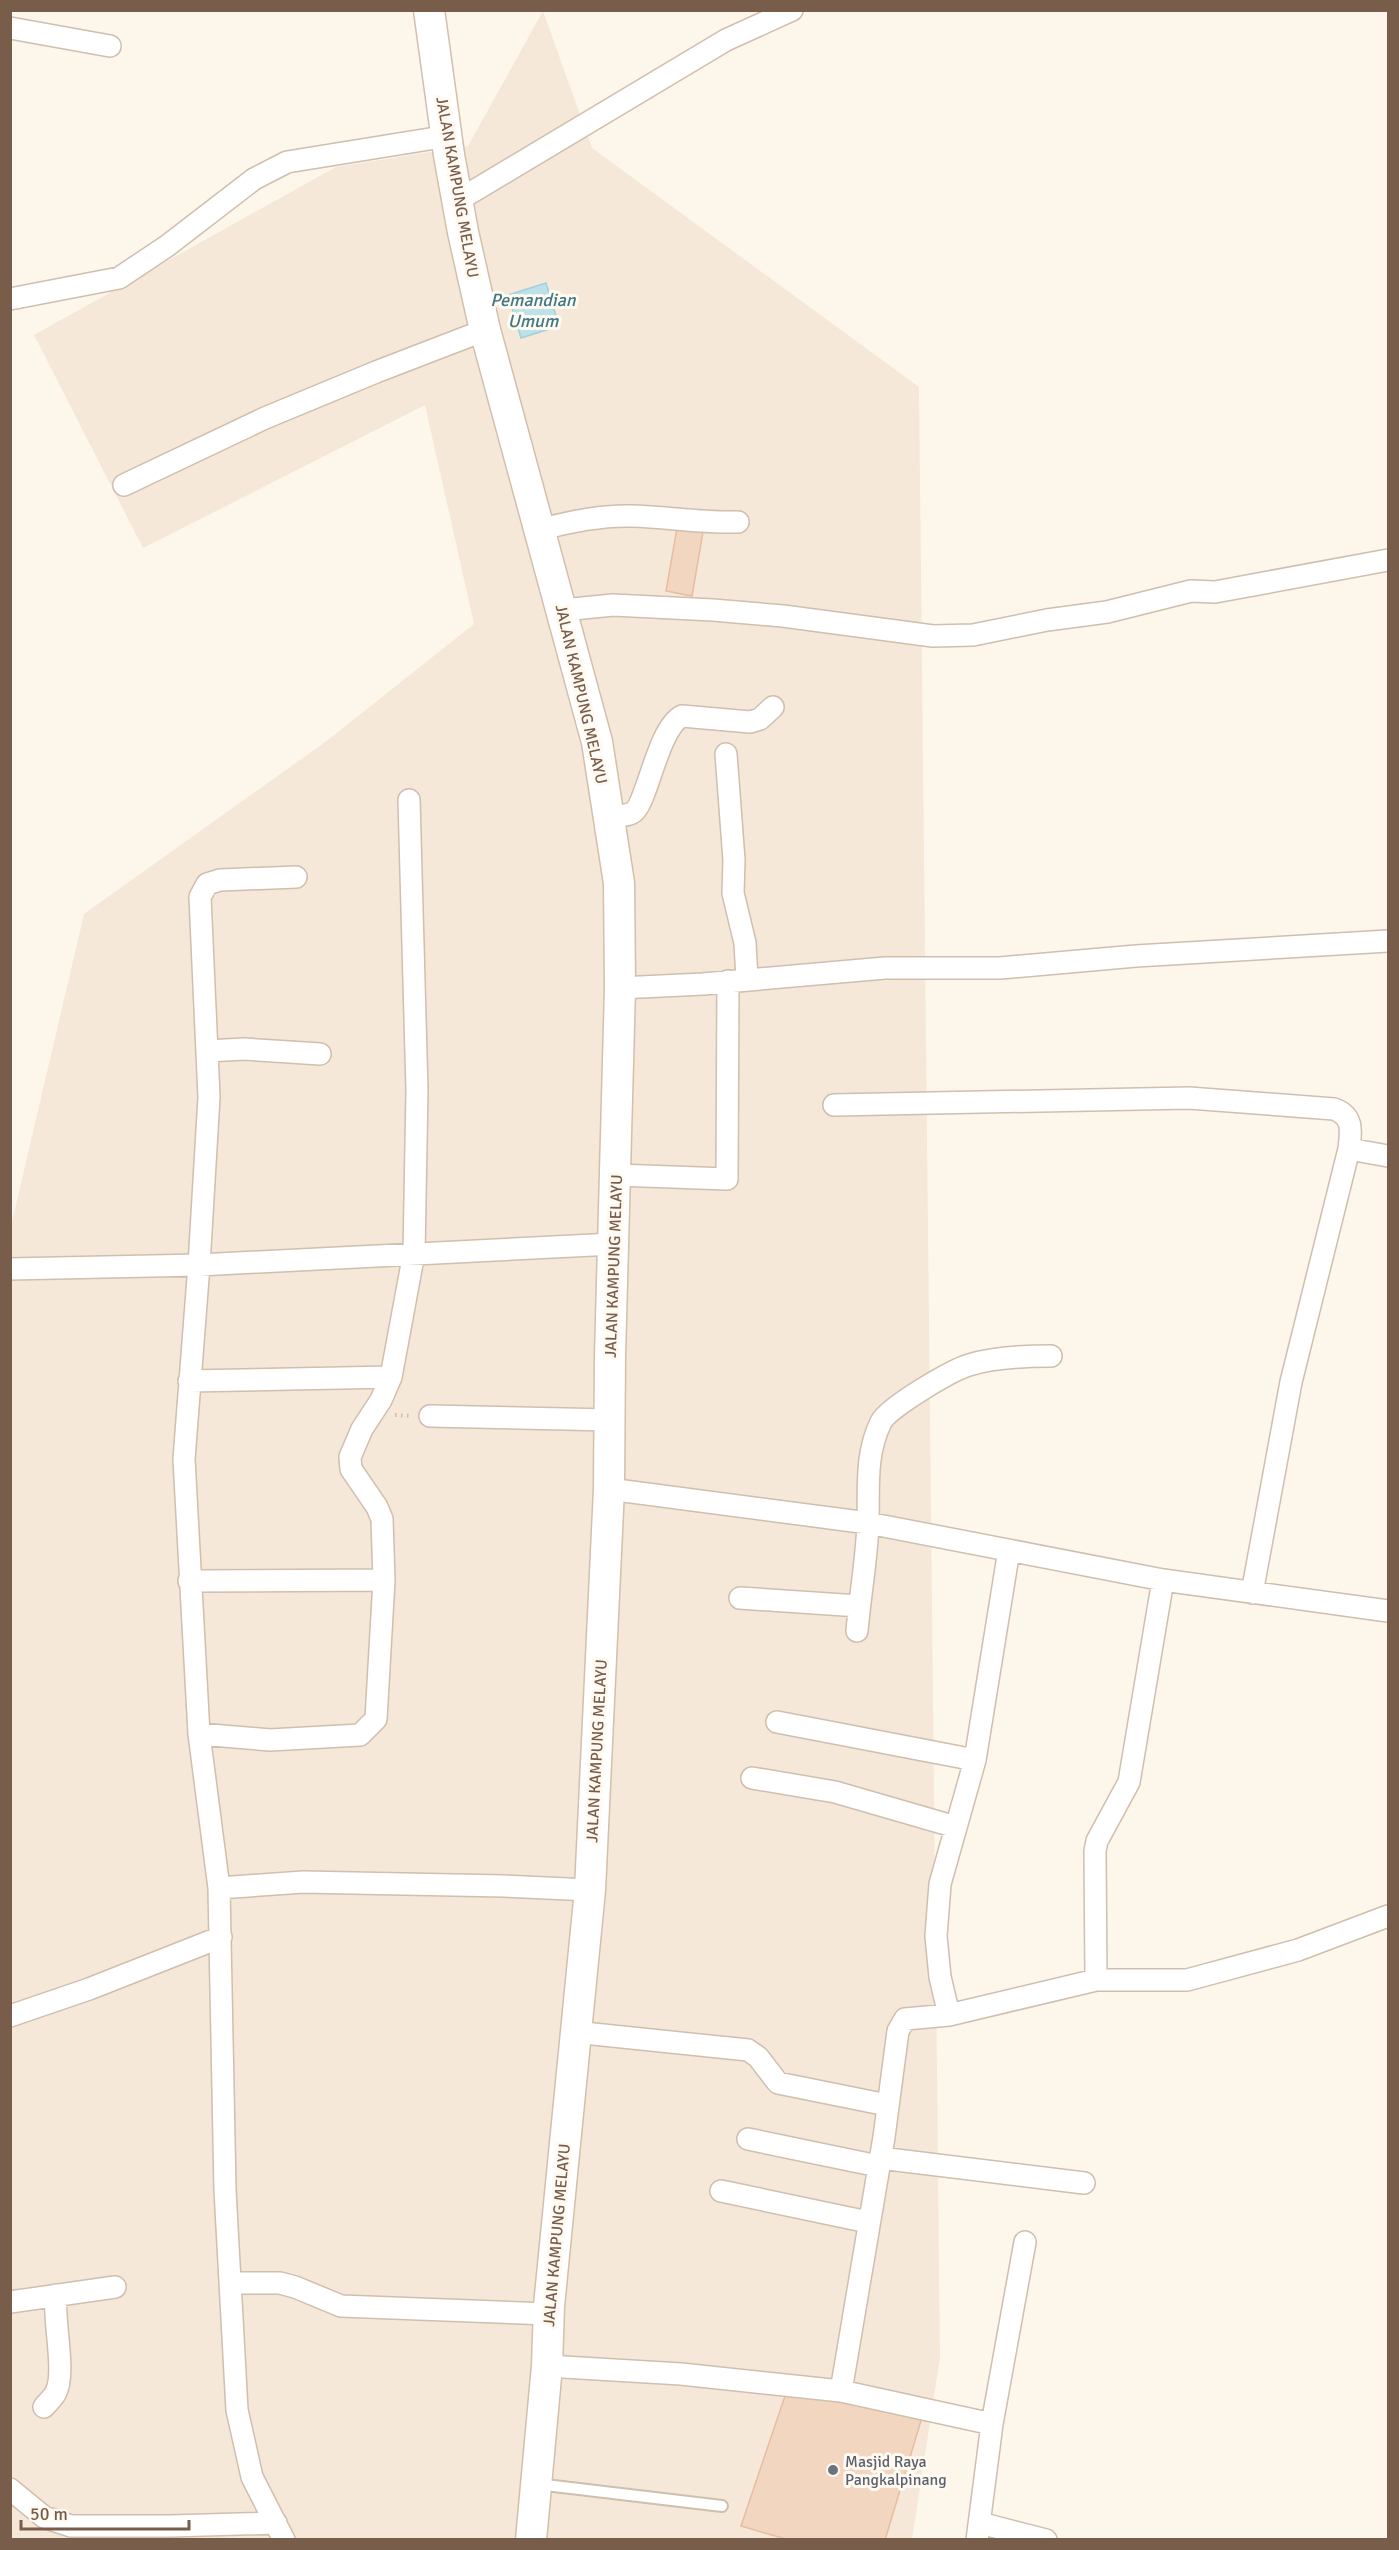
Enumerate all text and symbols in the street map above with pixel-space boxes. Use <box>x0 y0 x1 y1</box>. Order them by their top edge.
street label: JALAN KAMPUNG MELAYU <box>431 95 483 279</box>
water label: Pemandian Umum <box>490 289 577 332</box>
street label: JALAN KAMPUNG MELAYU <box>551 603 611 786</box>
street label: JALAN KAMPUNG MELAYU <box>601 1174 627 1358</box>
street label: JALAN KAMPUNG MELAYU <box>582 1659 612 1843</box>
street label: JALAN KAMPUNG MELAYU <box>539 2143 575 2327</box>
place label: Masjid Raya Pangkalpinang <box>845 2452 947 2490</box>
marker: Masjid Raya Pangkalpinang <box>826 2463 840 2477</box>
scale bar <box>21 2493 189 2531</box>
text: 50 m <box>30 2503 68 2525</box>

